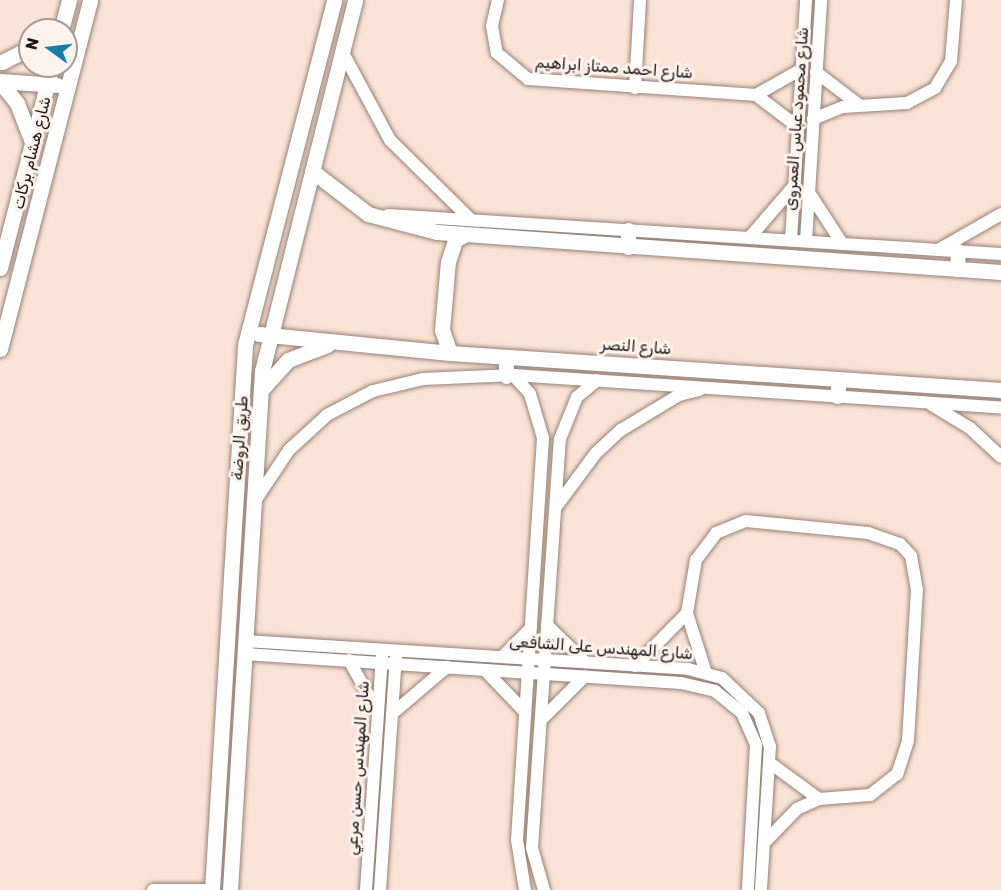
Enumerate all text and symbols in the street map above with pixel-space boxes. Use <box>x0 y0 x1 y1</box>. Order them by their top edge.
north arrow <box>18 18 78 78</box>
street label: شارع محمود عباس العمروى <box>781 27 813 211</box>
text: N <box>21 36 43 52</box>
street label: شارع احمد ممتاز ابراهيم <box>534 53 694 83</box>
street label: شارع هشام بركات <box>9 95 55 211</box>
street label: شارع النصر <box>600 335 672 359</box>
street label: طريق الروضة <box>227 395 253 481</box>
street label: شارع المهندس على الشافعى <box>509 632 693 664</box>
street label: شارع المهندس حسن مرعي <box>342 680 374 856</box>

